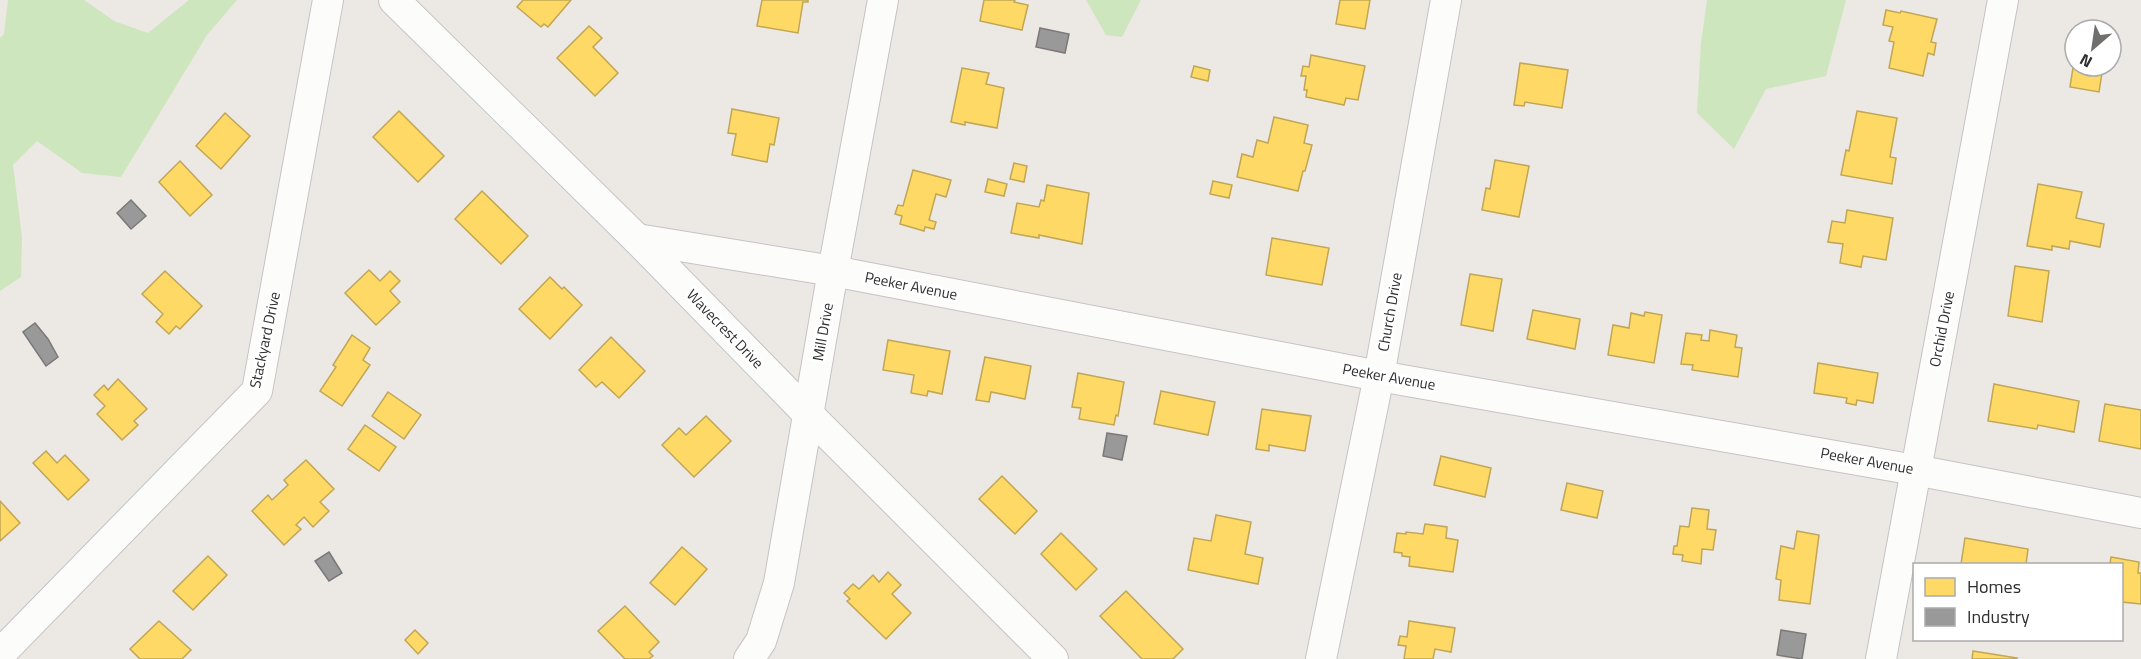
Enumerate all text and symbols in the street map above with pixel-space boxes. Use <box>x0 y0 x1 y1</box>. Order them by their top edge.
north arrow <box>2063 18 2123 78</box>
text: N <box>2075 48 2096 74</box>
street label: Peeker Avenue <box>863 265 959 306</box>
street label: Church Drive <box>1371 271 1408 353</box>
street label: Wavecrest Drive <box>681 284 769 374</box>
street label: Stackyard Drive <box>243 289 286 390</box>
street label: Orchid Drive <box>1923 289 1960 369</box>
street label: Mill Drive <box>806 301 839 363</box>
street label: Peeker Avenue <box>1341 357 1437 396</box>
street label: Peeker Avenue <box>1819 441 1915 480</box>
legend <box>1913 563 2123 641</box>
text: Homes <box>1967 573 2021 600</box>
text: Industry <box>1967 603 2030 630</box>

